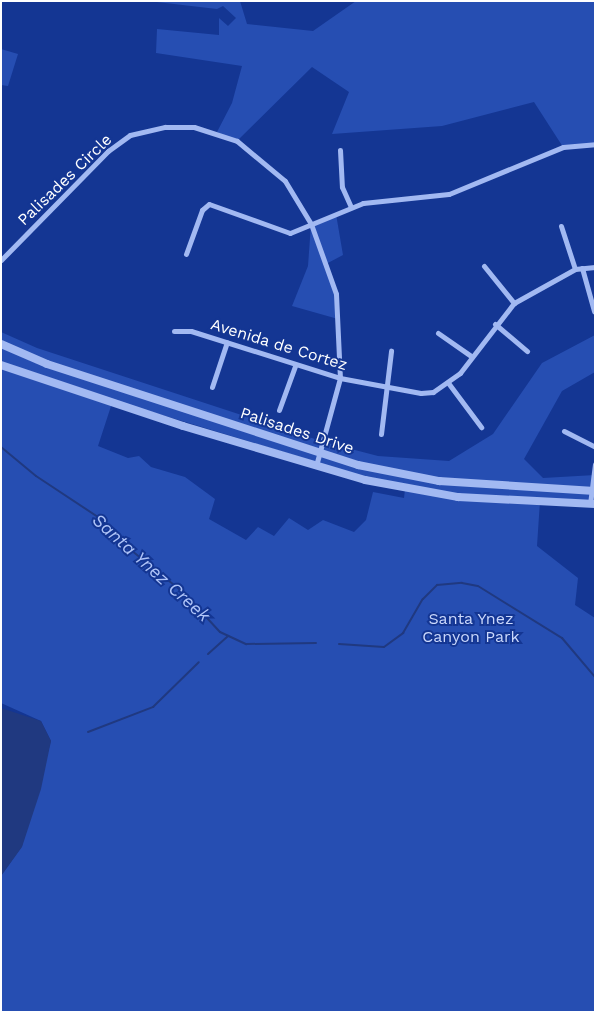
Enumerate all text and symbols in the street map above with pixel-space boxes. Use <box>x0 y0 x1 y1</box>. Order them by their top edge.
street label: Palisades Circle <box>14 130 116 230</box>
street label: Avenida de Cortez <box>208 315 350 375</box>
street label: Palisades Drive <box>238 404 356 458</box>
water label: Santa Ynez Creek <box>87 509 215 627</box>
park label: Santa Ynez Canyon Park <box>422 609 520 647</box>

